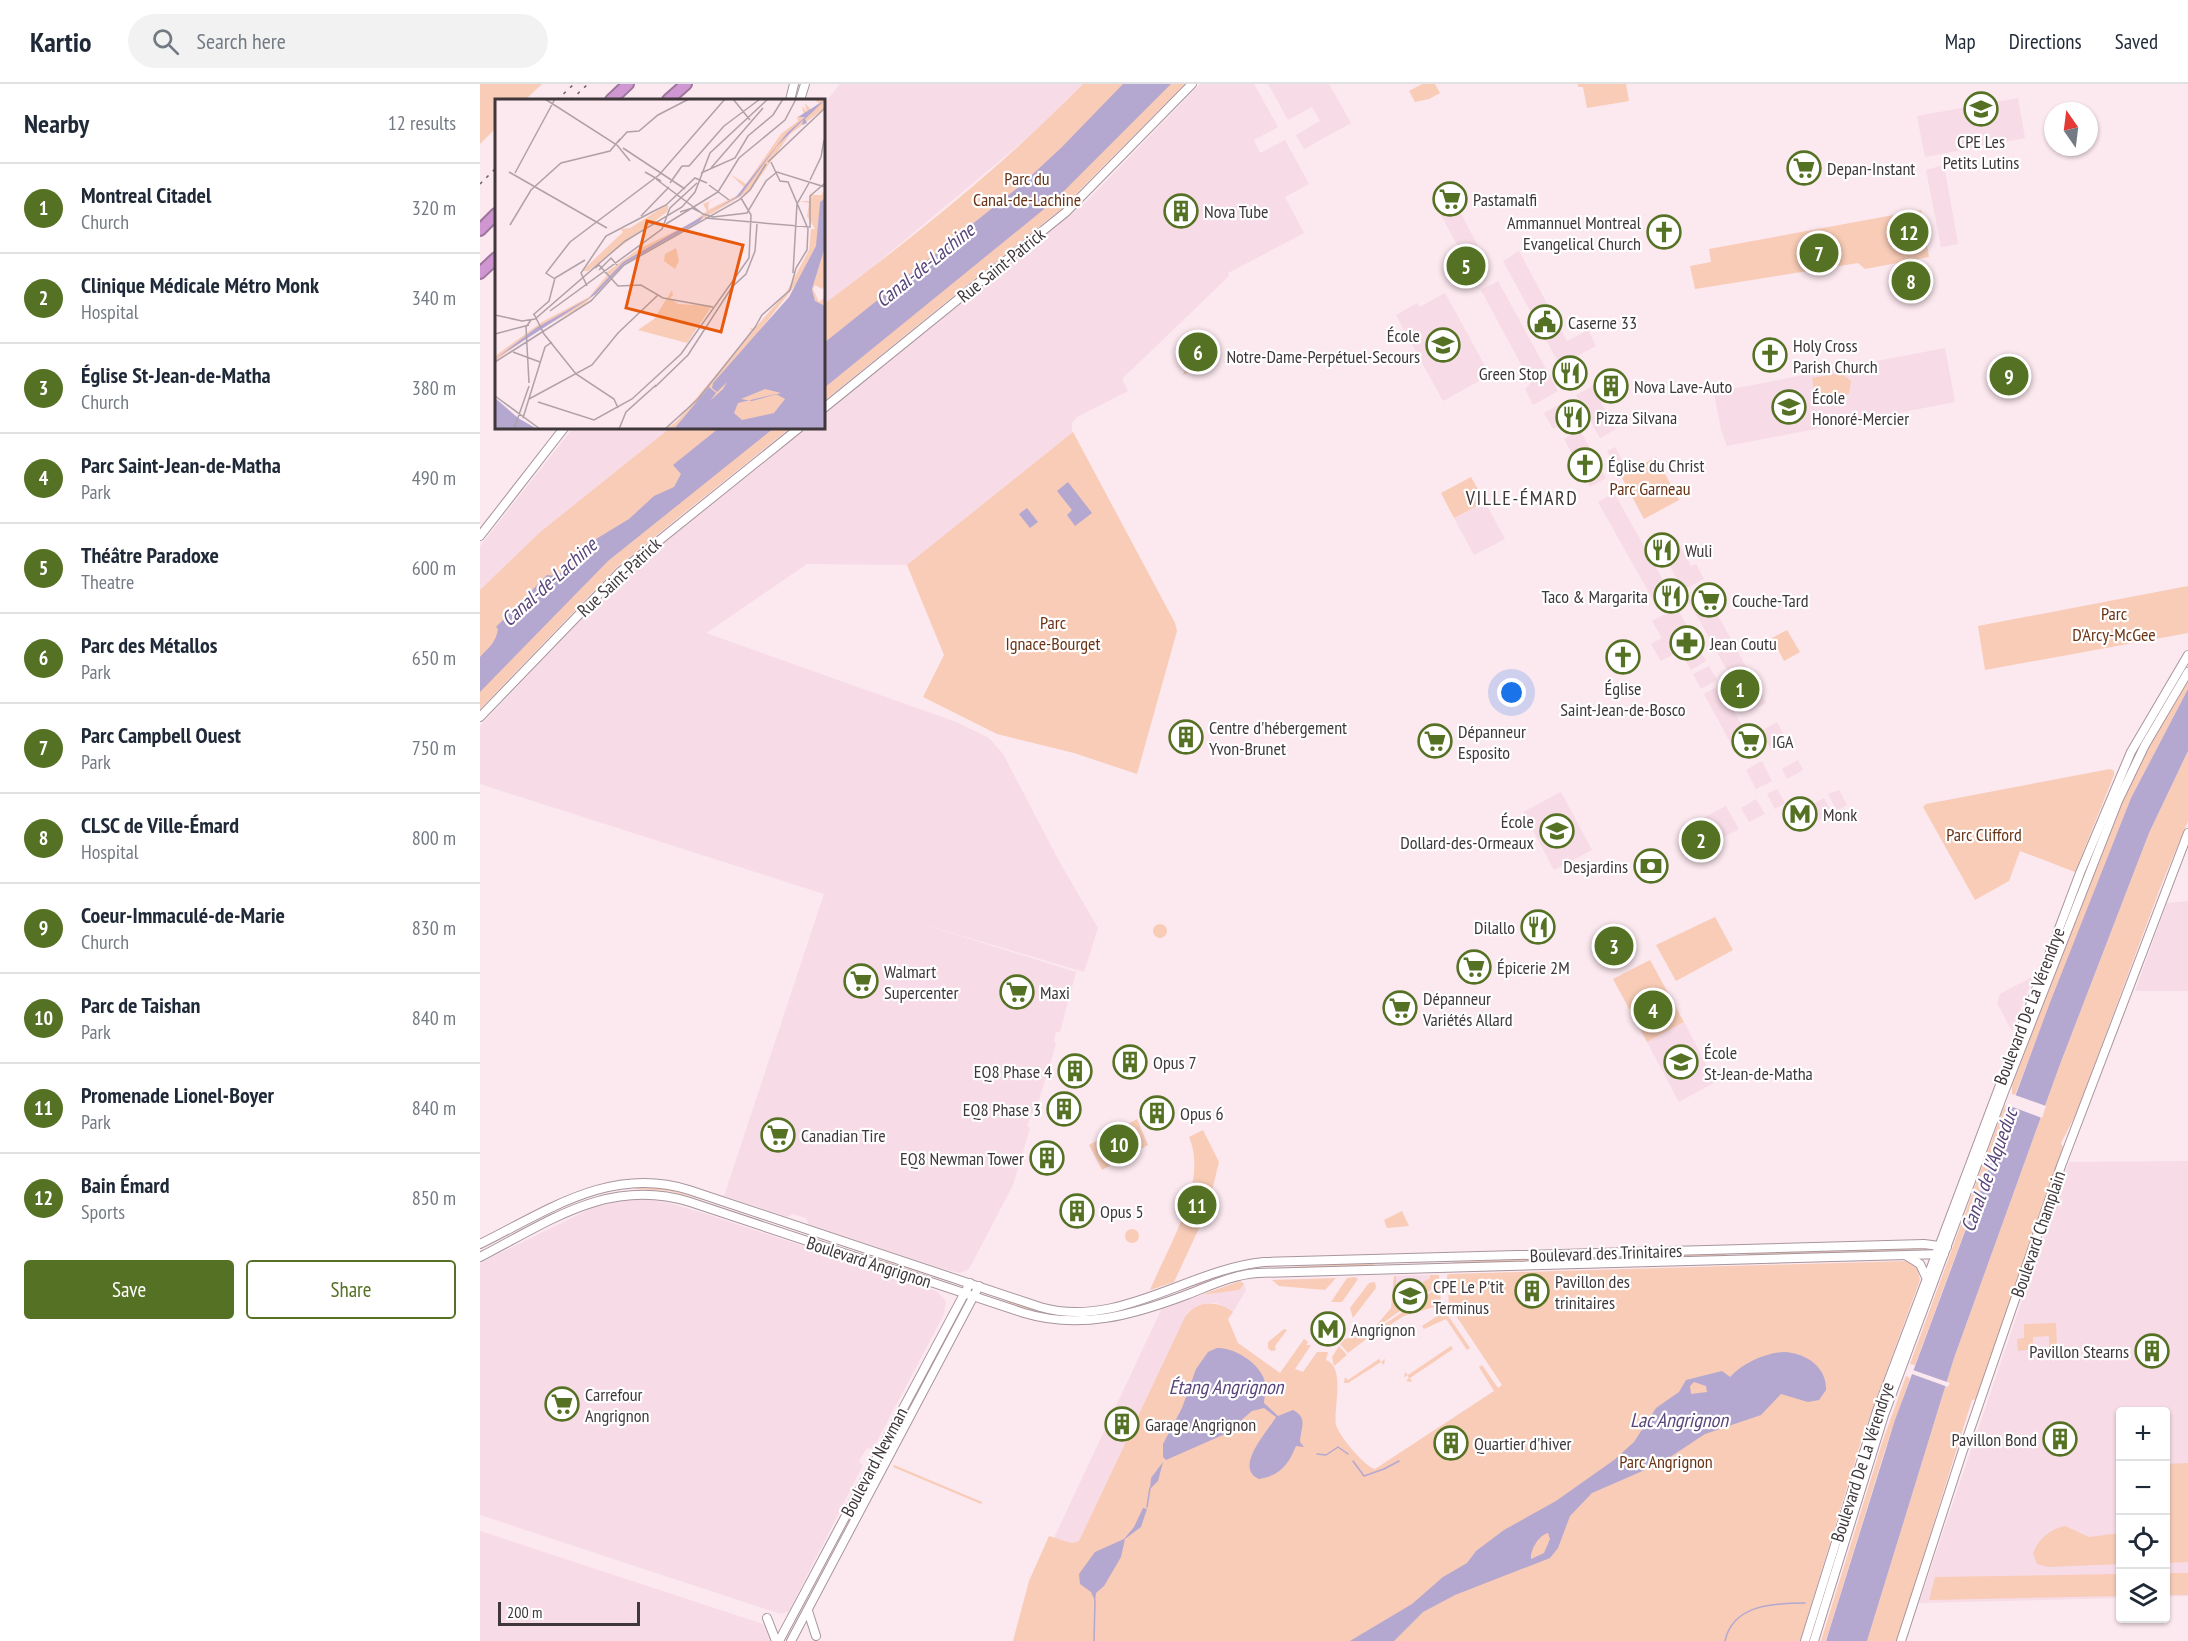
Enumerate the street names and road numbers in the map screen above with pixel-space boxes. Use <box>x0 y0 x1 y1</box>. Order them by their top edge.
street label: Rue Saint-Patrick <box>952 223 1050 307</box>
street label: Rue Saint-Patrick <box>572 532 666 622</box>
street label: Boulevard De La Vérendrye <box>1988 924 2070 1088</box>
street label: Boulevard Champlain <box>2006 1168 2070 1300</box>
street label: Boulevard Angrignon <box>804 1231 934 1293</box>
street label: Boulevard des Trinitaires <box>1529 1239 1683 1267</box>
street label: Boulevard De La Vérendrye <box>1825 1379 1899 1545</box>
street label: Boulevard Newman <box>836 1403 912 1521</box>

